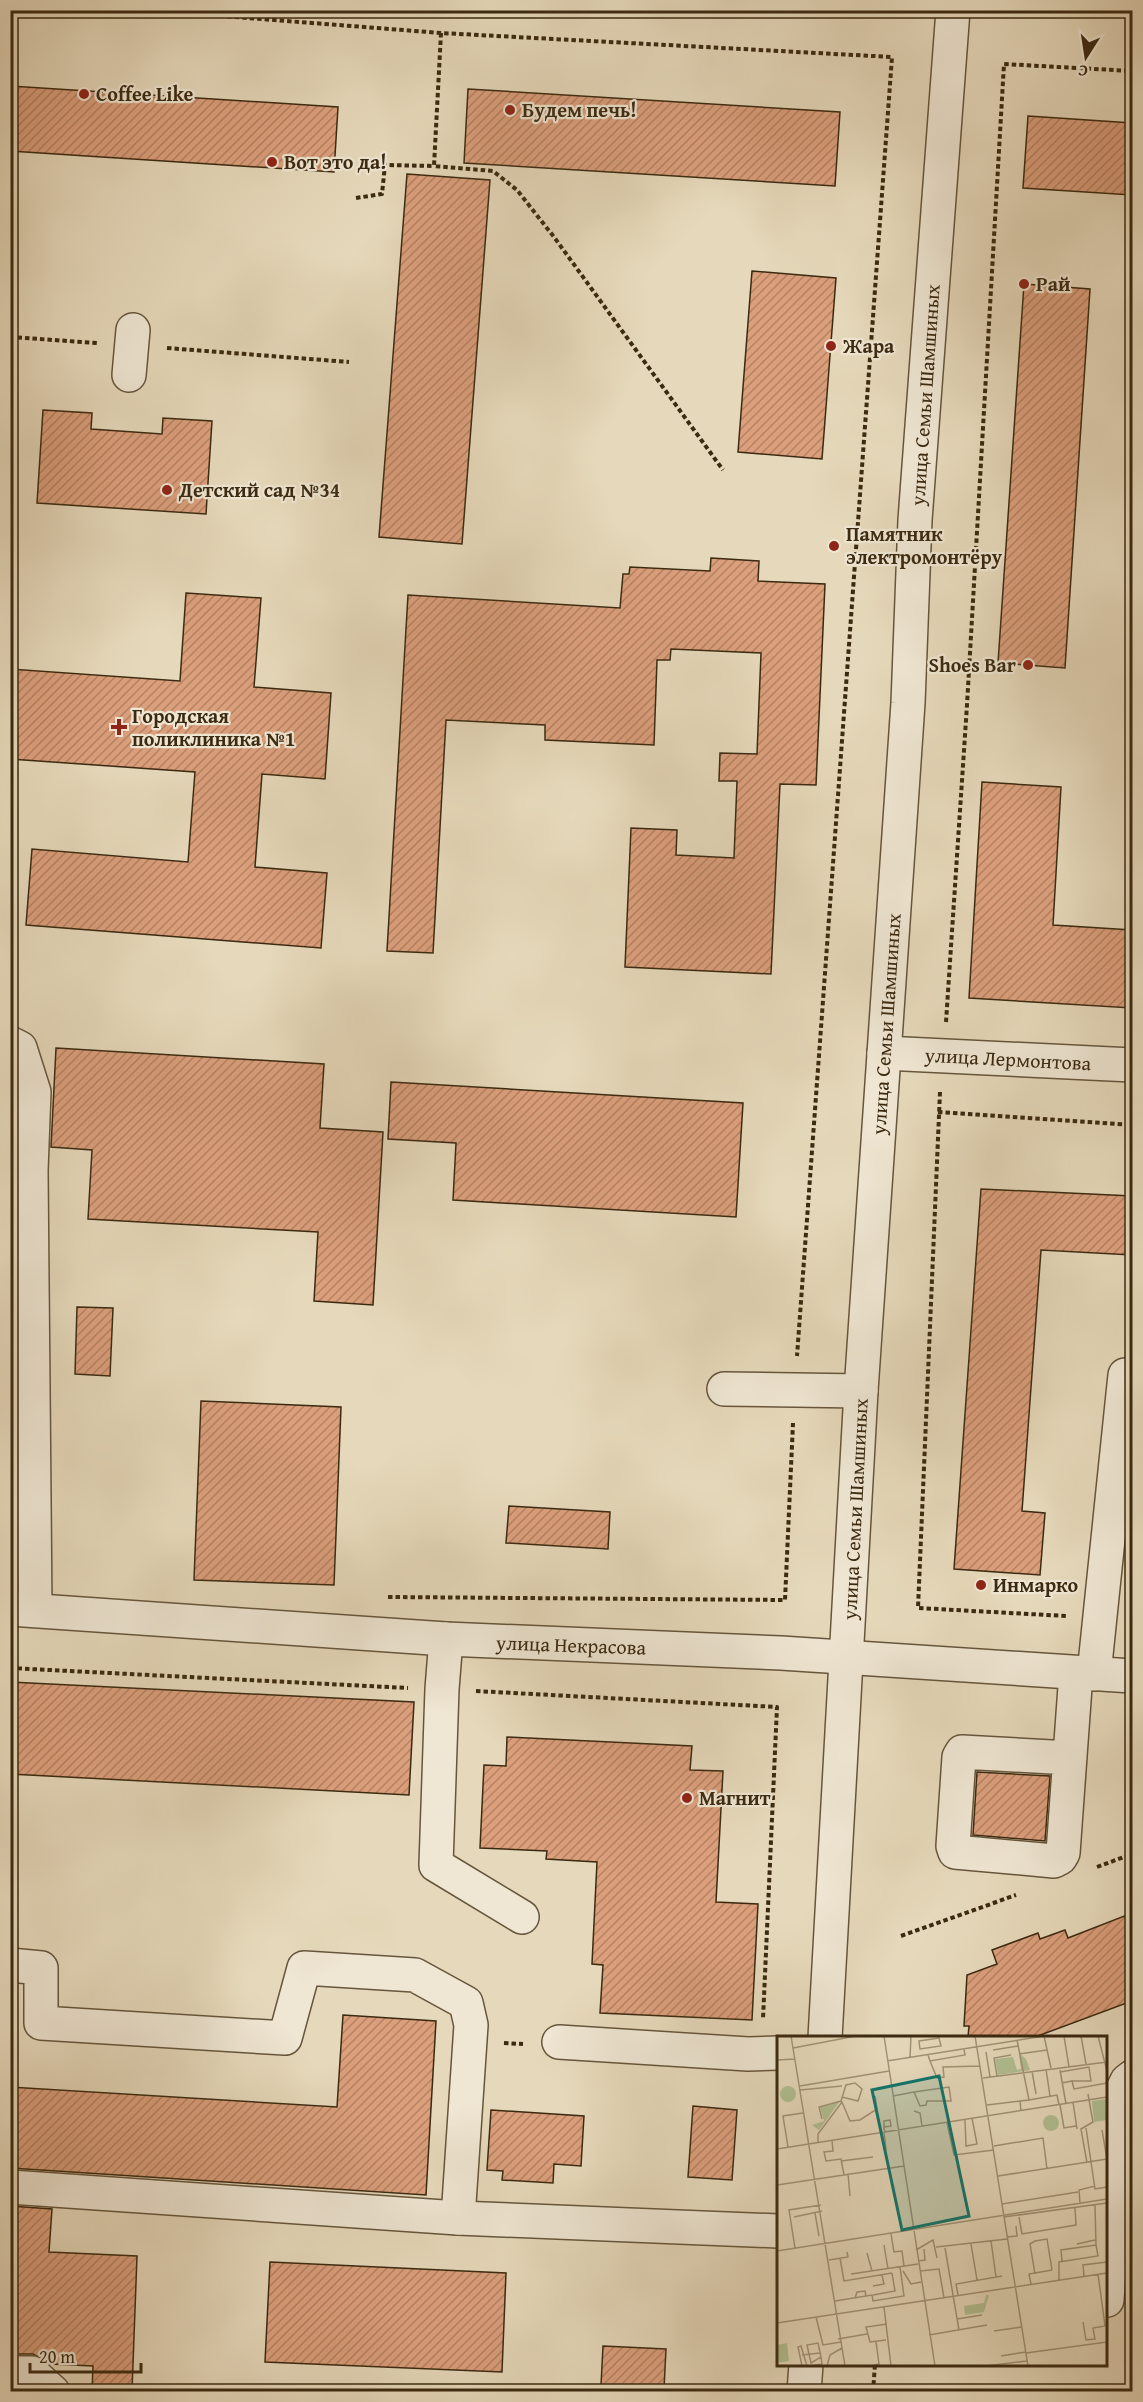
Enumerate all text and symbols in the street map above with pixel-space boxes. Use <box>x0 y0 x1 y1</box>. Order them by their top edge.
north arrow <box>1056 27 1116 87</box>
text: С <box>1076 59 1090 84</box>
place label: Coffee Like <box>96 79 194 108</box>
marker: Coffee Like <box>77 87 91 101</box>
place label: Будем печь! <box>522 95 637 124</box>
marker: Будем печь! <box>503 103 517 117</box>
place label: Вот это да! <box>284 147 387 176</box>
marker: Вот это да! <box>265 155 279 169</box>
place label: Рай <box>1036 269 1071 298</box>
marker: Рай <box>1017 277 1031 291</box>
street label: улица Семьи Шамшиных <box>902 282 947 508</box>
place label: Жара <box>842 331 895 360</box>
marker: Жара <box>824 339 838 353</box>
place label: Детский сад №34 <box>178 475 340 504</box>
marker: Детский сад №34 <box>160 483 174 497</box>
place label: Памятник электромонтёру <box>846 519 1003 571</box>
marker: Памятник электромонтёру <box>827 539 841 553</box>
place label: Shoes Bar <box>928 650 1016 679</box>
marker: Shoes Bar <box>1021 658 1035 672</box>
place label: Городская поликлиника №1 <box>132 701 295 753</box>
marker: Городская поликлиника №1 <box>110 718 128 736</box>
street label: улица Семьи Шамшиных <box>863 911 908 1137</box>
street label: улица Лермонтова <box>923 1040 1092 1077</box>
street label: улица Семьи Шамшиных <box>834 1397 875 1622</box>
place label: Инмарко <box>993 1570 1079 1599</box>
marker: Инмарко <box>974 1578 988 1592</box>
street label: улица Некрасова <box>494 1627 647 1662</box>
place label: Магнит <box>699 1783 771 1812</box>
marker: Магнит <box>680 1791 694 1805</box>
inset map <box>777 2036 1107 2366</box>
scale bar <box>30 2336 141 2374</box>
text: 20 m <box>39 2343 75 2370</box>

